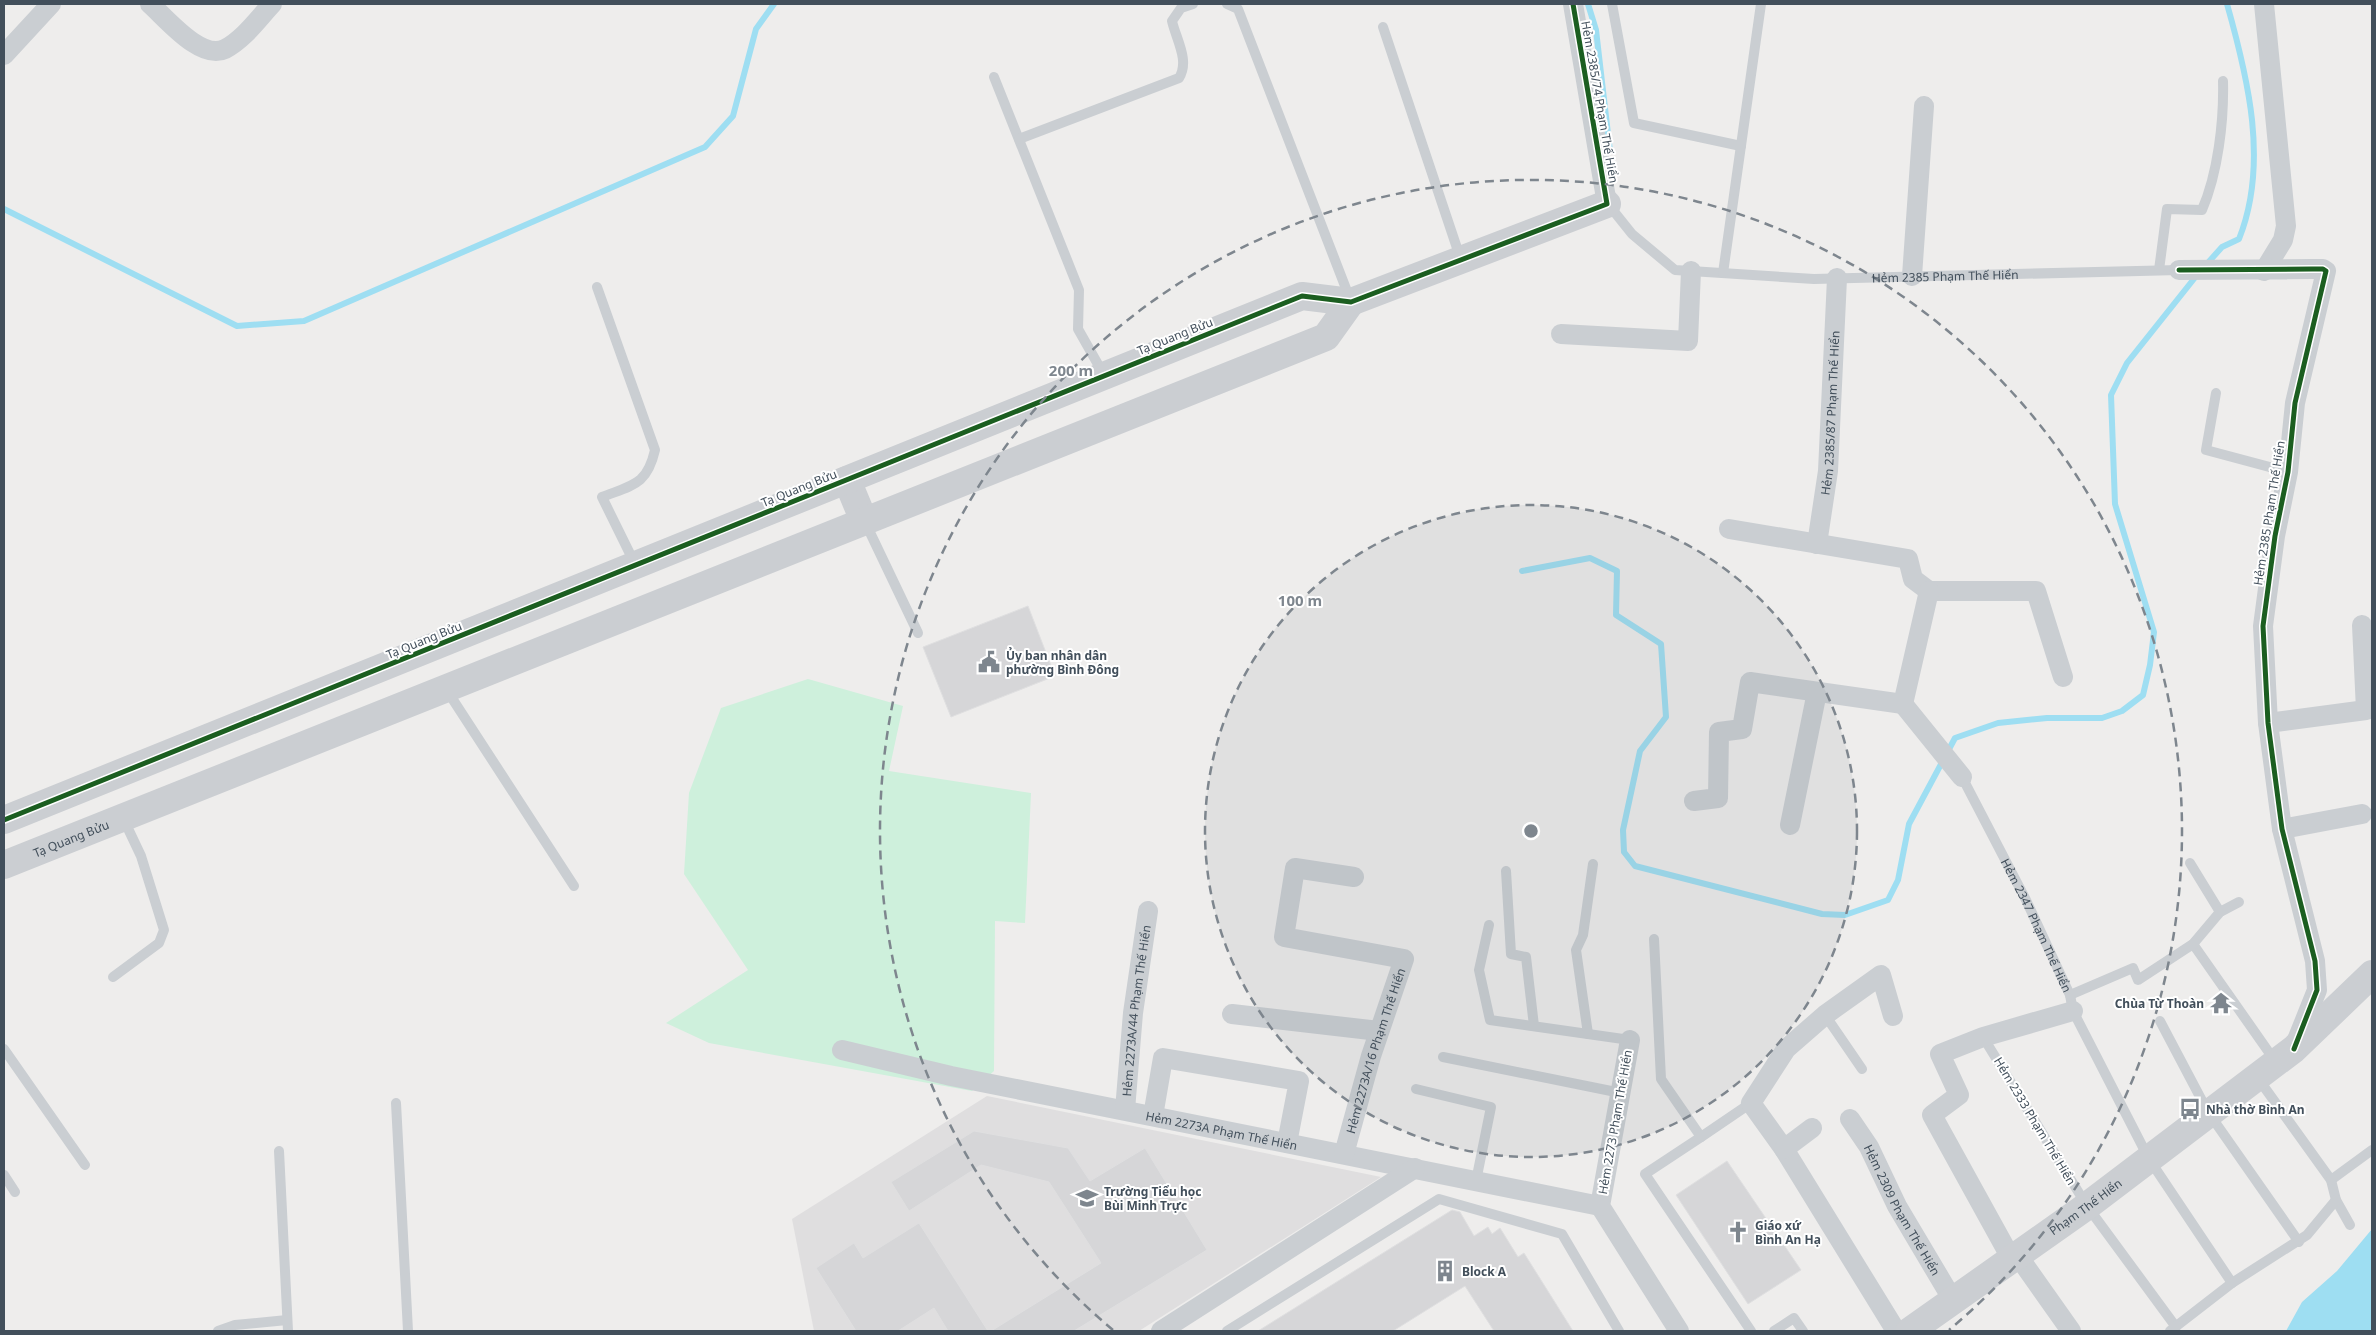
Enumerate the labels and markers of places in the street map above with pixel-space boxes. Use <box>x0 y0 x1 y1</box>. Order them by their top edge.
place label: Ủy ban nhân dân phường Bình Đông <box>1006 647 1119 678</box>
public building icon: Ủy ban nhân dân phường Bình Đông <box>976 649 1002 675</box>
centre of rings <box>1522 822 1540 840</box>
temple icon: Chùa Từ Thoàn <box>2208 990 2234 1016</box>
place label: Chùa Từ Thoàn <box>2115 995 2204 1012</box>
bus stop icon: Nhà thờ Bình An <box>2177 1096 2203 1122</box>
place label: Nhà thờ Bình An <box>2206 1101 2305 1118</box>
place label: Trường Tiểu học Bùi Minh Trực <box>1104 1183 1202 1214</box>
school or university icon: Trường Tiểu học Bùi Minh Trực <box>1074 1185 1100 1211</box>
place label: Giáo xứ Bình An Hạ <box>1755 1217 1821 1248</box>
church icon: Giáo xứ Bình An Hạ <box>1725 1219 1751 1245</box>
building icon: Block A <box>1432 1258 1458 1284</box>
place label: Block A <box>1462 1263 1507 1280</box>

